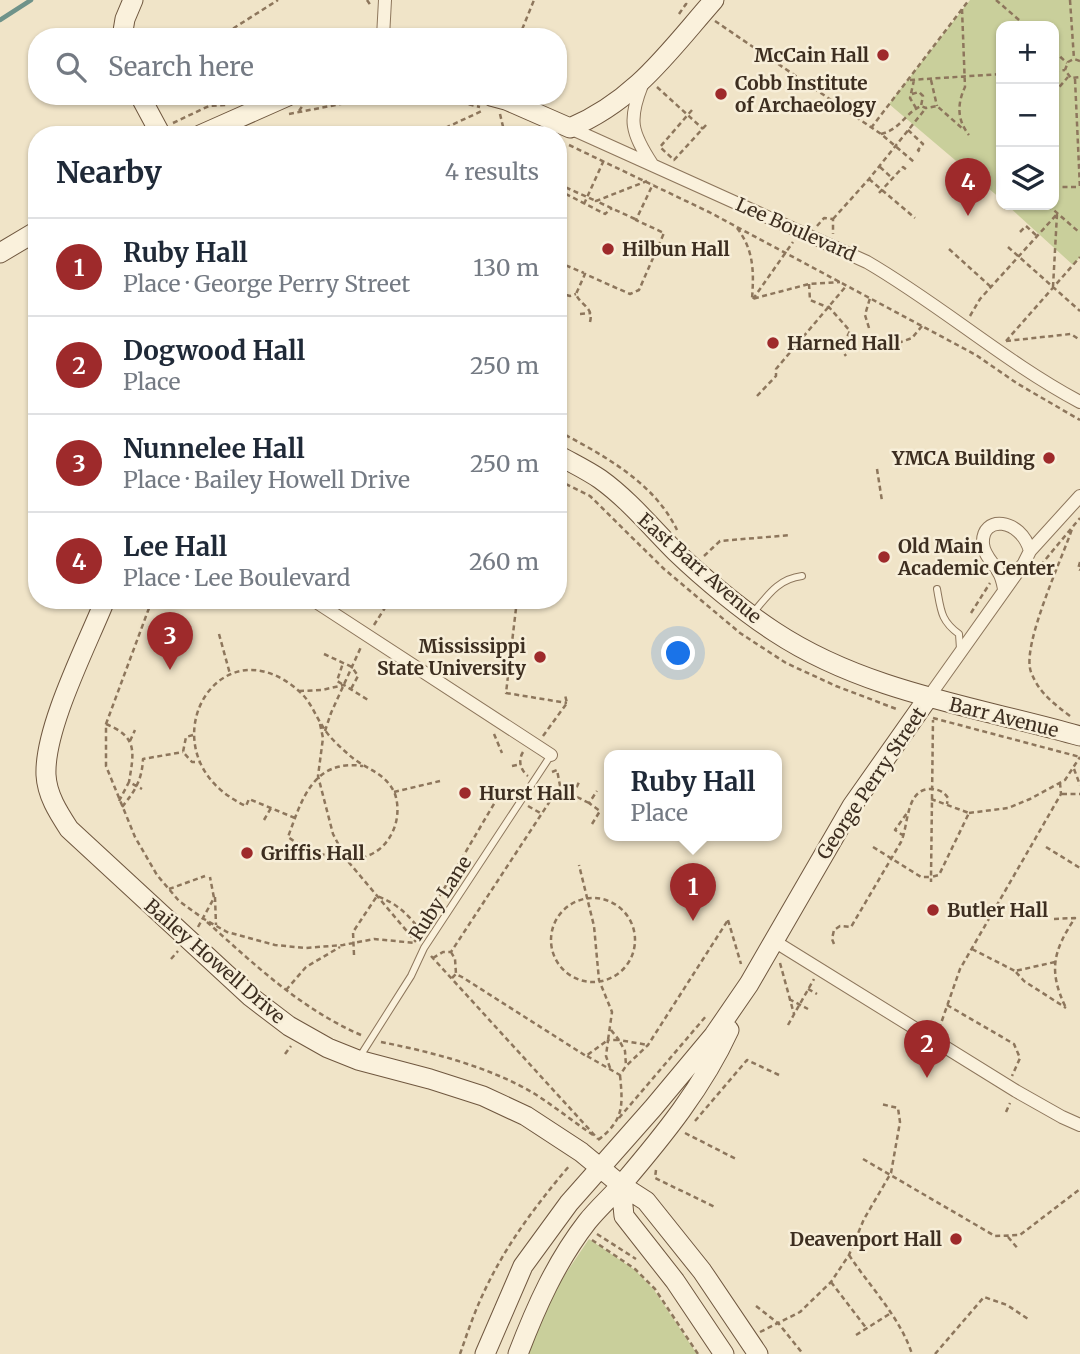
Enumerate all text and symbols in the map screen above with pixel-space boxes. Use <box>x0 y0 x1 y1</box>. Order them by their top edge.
map controls <box>996 21 1059 210</box>
button: + <box>996 21 1059 84</box>
search box <box>28 28 567 105</box>
place label: McCain Hall <box>754 43 869 67</box>
marker: McCain Hall <box>875 47 891 63</box>
icon: search <box>52 48 90 86</box>
text: Search here <box>108 50 254 83</box>
place label: Cobb Institute of Archaeology <box>735 71 877 117</box>
button: − <box>996 84 1059 147</box>
marker: Cobb Institute of Archaeology <box>713 86 729 102</box>
button: layers <box>996 147 1059 210</box>
text: Nearby <box>56 153 162 191</box>
text: 4 results <box>445 157 539 186</box>
pin: 4 <box>945 158 991 216</box>
street label: Lee Boulevard <box>732 192 860 266</box>
text: Ruby Hall <box>123 236 248 269</box>
place label: Hilbun Hall <box>622 237 730 261</box>
marker: Hilbun Hall <box>600 241 616 257</box>
text: 1 <box>74 253 84 282</box>
text: 130 m <box>473 253 539 282</box>
text: Place · George Perry Street <box>123 269 410 298</box>
place label: Harned Hall <box>787 331 900 355</box>
text: Dogwood Hall <box>123 334 305 367</box>
marker: Harned Hall <box>765 335 781 351</box>
text: 2 <box>72 351 86 380</box>
text: 250 m <box>470 351 539 380</box>
text: Place <box>123 367 180 396</box>
text: Nunnelee Hall <box>123 432 305 465</box>
place label: YMCA Building <box>891 446 1035 470</box>
text: 3 <box>72 449 86 478</box>
text: 250 m <box>470 449 539 478</box>
marker: YMCA Building <box>1041 450 1057 466</box>
text: Place · Bailey Howell Drive <box>123 465 410 494</box>
street label: East Barr Avenue <box>633 508 767 628</box>
text: Lee Hall <box>123 530 227 563</box>
place label: Old Main Academic Center <box>897 534 1055 580</box>
text: 4 <box>72 547 86 576</box>
text: 260 m <box>469 547 539 576</box>
marker: Old Main Academic Center <box>876 549 892 565</box>
text: Place · Lee Boulevard <box>123 563 350 592</box>
pin: 3 <box>147 612 193 670</box>
place label: Mississippi State University <box>377 634 527 680</box>
your location <box>661 636 695 670</box>
marker: Mississippi State University <box>532 649 548 665</box>
street label: Barr Avenue <box>947 692 1061 742</box>
street label: George Perry Street <box>811 702 931 864</box>
popup <box>604 750 782 841</box>
text: Ruby Hall <box>631 765 755 798</box>
place label: Hurst Hall <box>479 781 575 805</box>
marker: Hurst Hall <box>457 785 473 801</box>
text: Place <box>631 798 688 827</box>
place label: Griffis Hall <box>261 841 365 865</box>
marker: Griffis Hall <box>239 845 255 861</box>
street label: Ruby Lane <box>404 851 476 945</box>
pin: 1 <box>670 863 716 921</box>
street label: Bailey Howell Drive <box>140 893 290 1029</box>
place label: Butler Hall <box>947 898 1048 922</box>
marker: Butler Hall <box>925 902 941 918</box>
pin: 2 <box>904 1020 950 1078</box>
place label: Deavenport Hall <box>790 1227 942 1251</box>
marker: Deavenport Hall <box>948 1231 964 1247</box>

